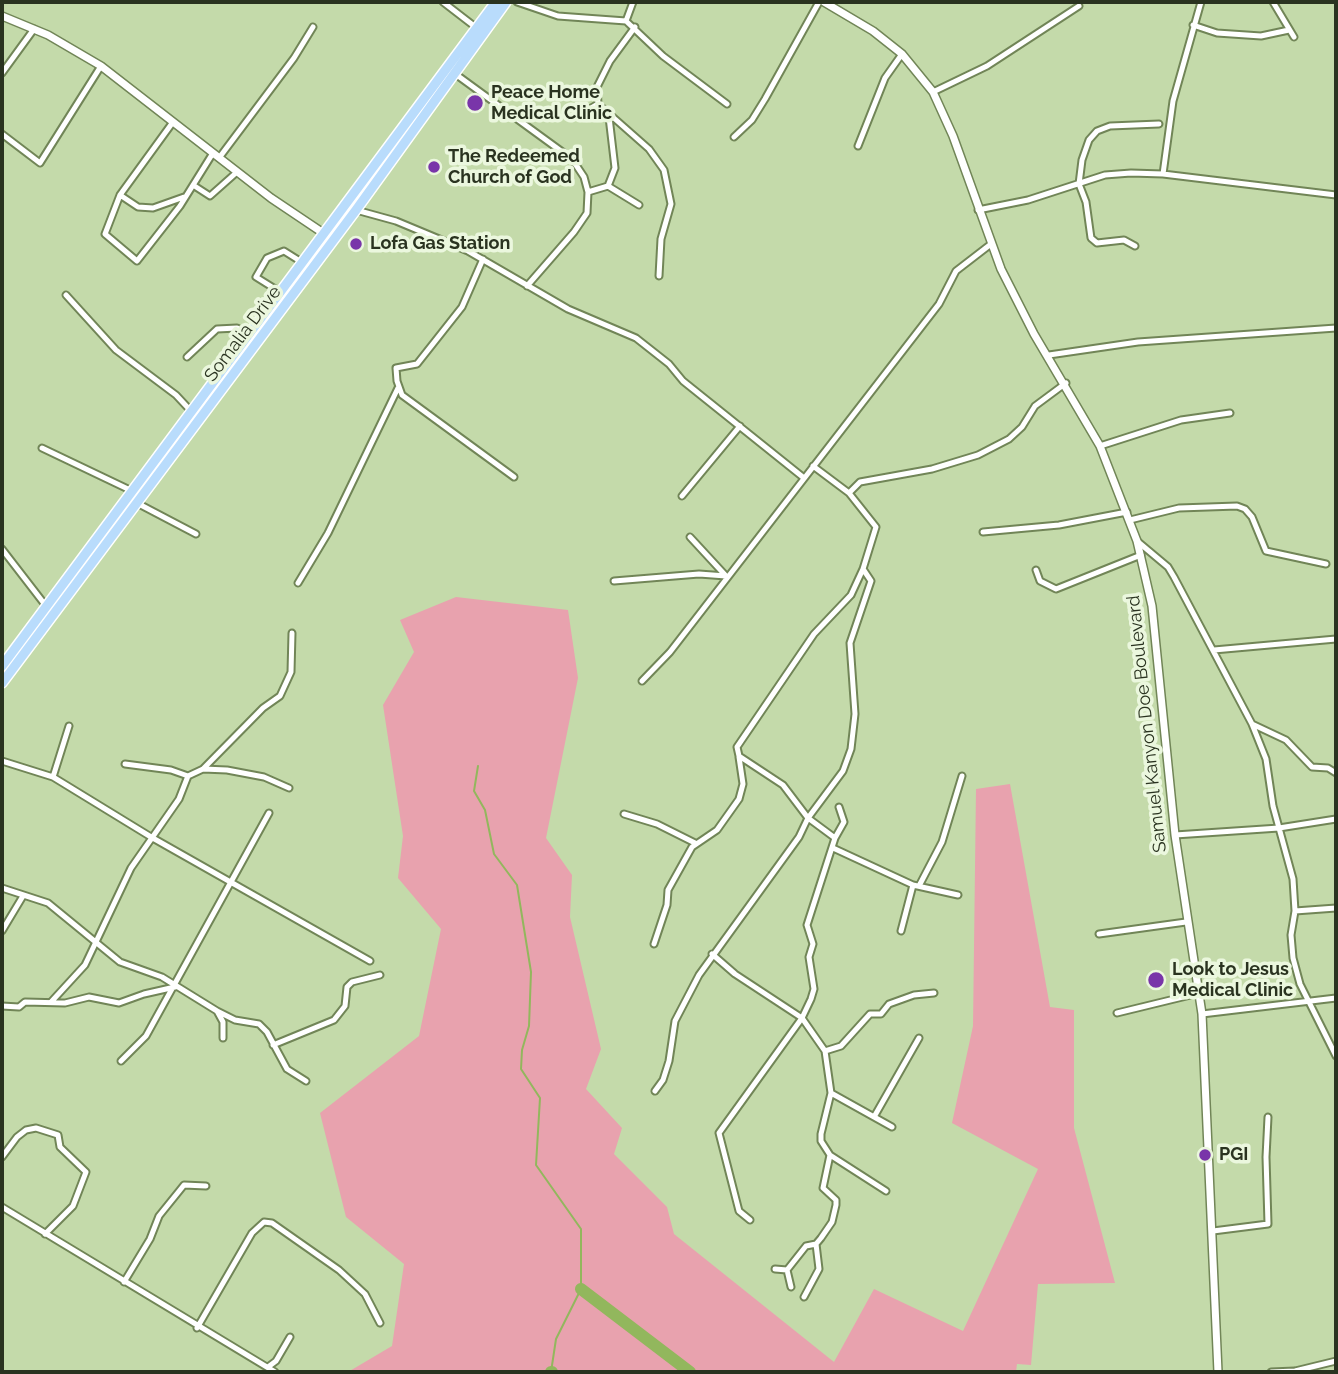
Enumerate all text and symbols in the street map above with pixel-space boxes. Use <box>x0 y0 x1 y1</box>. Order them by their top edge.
place label: Peace Home Medical Clinic <box>491 82 612 124</box>
marker: Peace Home Medical Clinic <box>465 93 485 113</box>
place label: The Redeemed Church of God <box>448 146 580 188</box>
marker: The Redeemed Church of God <box>426 159 442 175</box>
place label: Lofa Gas Station <box>370 233 510 255</box>
marker: Lofa Gas Station <box>348 236 364 252</box>
street label: Somalia Drive <box>200 282 286 386</box>
street label: Samuel Kanyon Doe Boulevard <box>1123 594 1171 854</box>
place label: Look to Jesus Medical Clinic <box>1172 959 1293 1002</box>
marker: Look to Jesus Medical Clinic <box>1146 970 1166 990</box>
place label: PGI <box>1219 1144 1248 1166</box>
marker: PGI <box>1197 1147 1213 1163</box>

